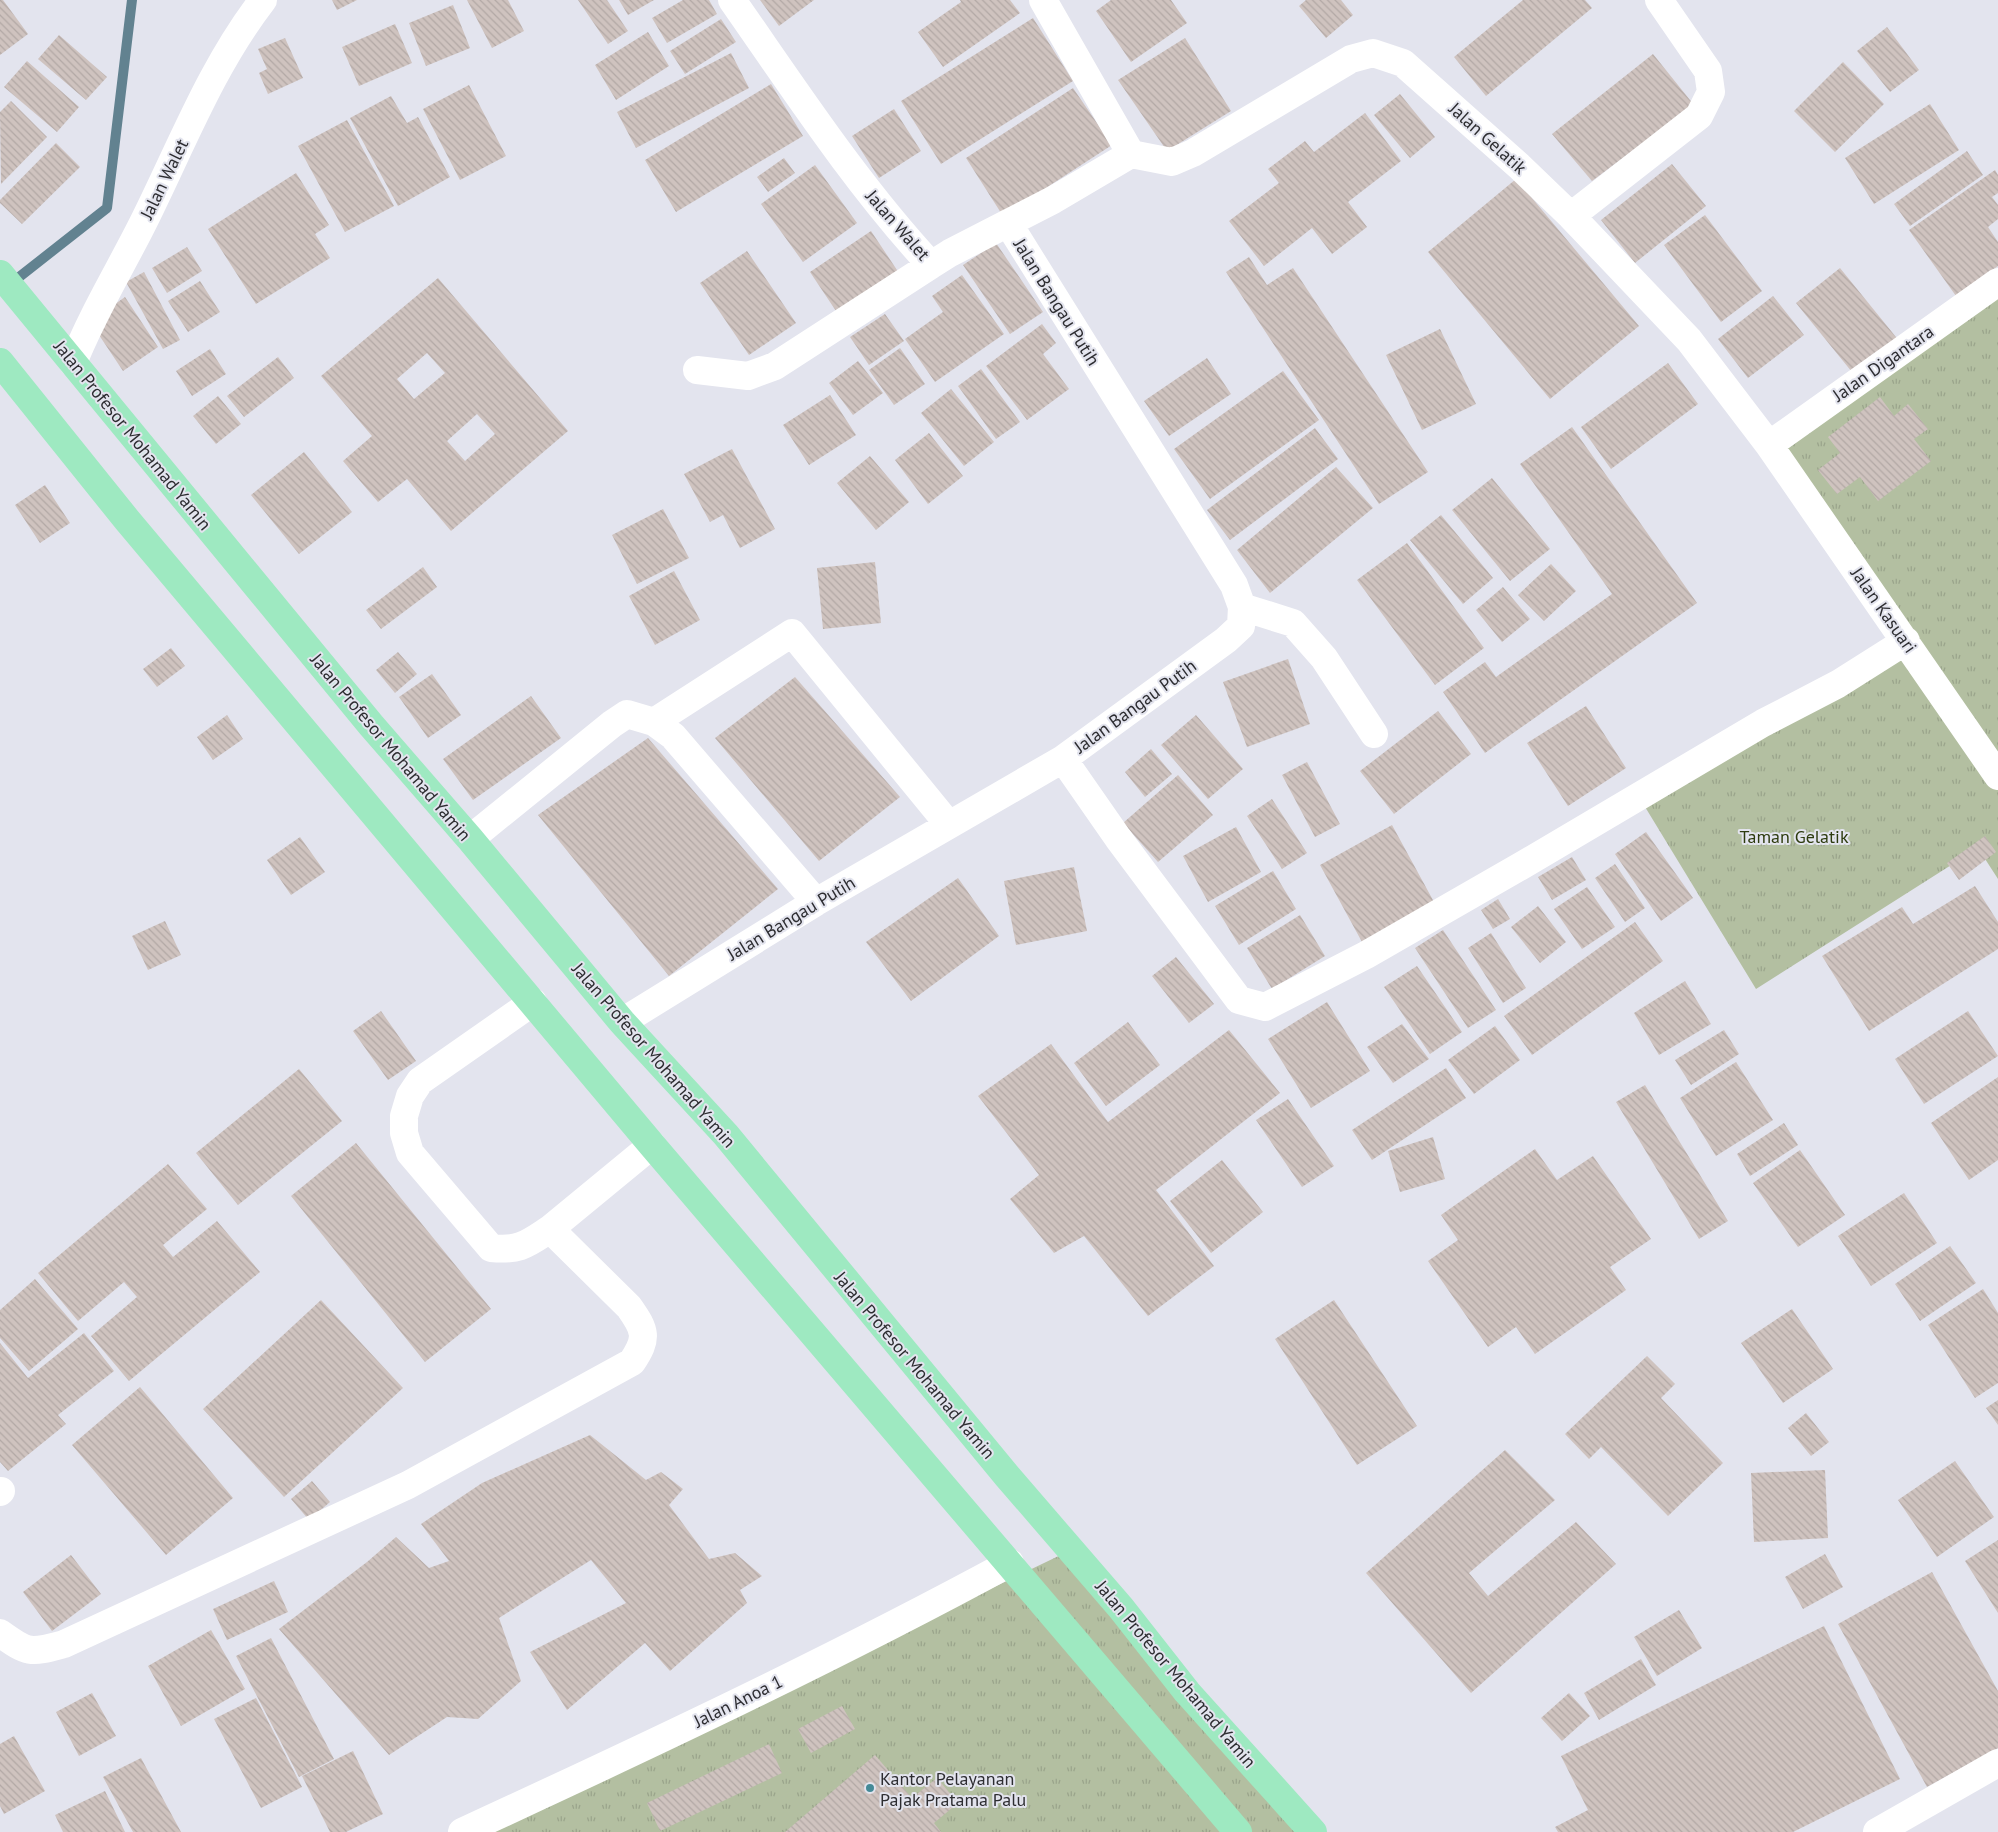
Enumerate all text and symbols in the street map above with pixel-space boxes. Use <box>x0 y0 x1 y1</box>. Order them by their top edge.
street label: Jalan Gelatik <box>1444 96 1532 179</box>
street label: Jalan Walet <box>134 135 193 224</box>
street label: Jalan Walet <box>860 184 935 265</box>
street label: Jalan Bangau Putih <box>1008 233 1105 370</box>
street label: Jalan Digantara <box>1827 320 1938 407</box>
street label: Jalan Profesor Mohamad Yamin <box>49 335 217 535</box>
street label: Jalan Kasuari <box>1845 562 1922 657</box>
street label: Jalan Profesor Mohamad Yamin <box>305 648 476 846</box>
street label: Jalan Bangau Putih <box>1069 654 1201 759</box>
park label: Taman Gelatik <box>1739 825 1849 848</box>
street label: Jalan Bangau Putih <box>722 871 859 966</box>
street label: Jalan Profesor Mohamad Yamin <box>567 957 741 1152</box>
street label: Jalan Profesor Mohamad Yamin <box>829 1266 1000 1464</box>
street label: Jalan Profesor Mohamad Yamin <box>1090 1575 1261 1773</box>
street label: Jalan Anoa 1 <box>689 1670 786 1733</box>
place label: Kantor Pelayanan Pajak Pratama Palu <box>880 1767 1026 1811</box>
marker: Kantor Pelayanan Pajak Pratama Palu <box>864 1782 876 1794</box>

